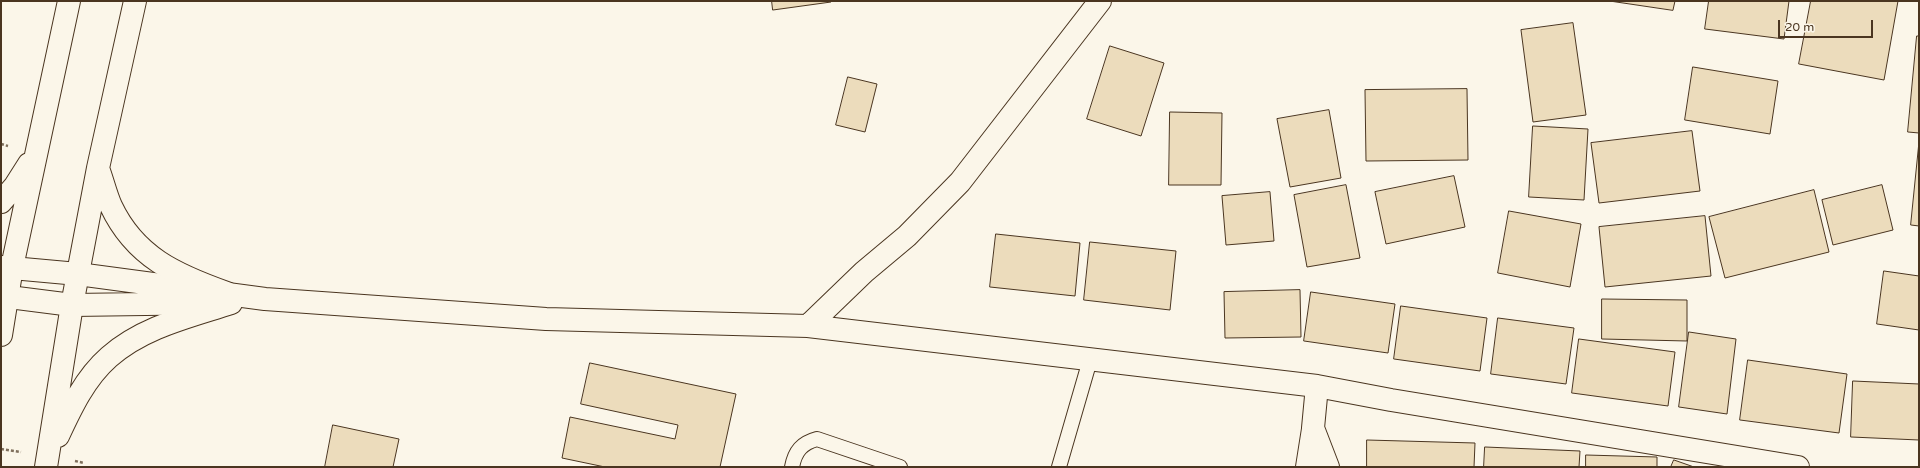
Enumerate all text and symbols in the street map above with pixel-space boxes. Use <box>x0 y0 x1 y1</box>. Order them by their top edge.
scale bar <box>1780 12 1875 38</box>
text: 20 m <box>1785 20 1814 34</box>

